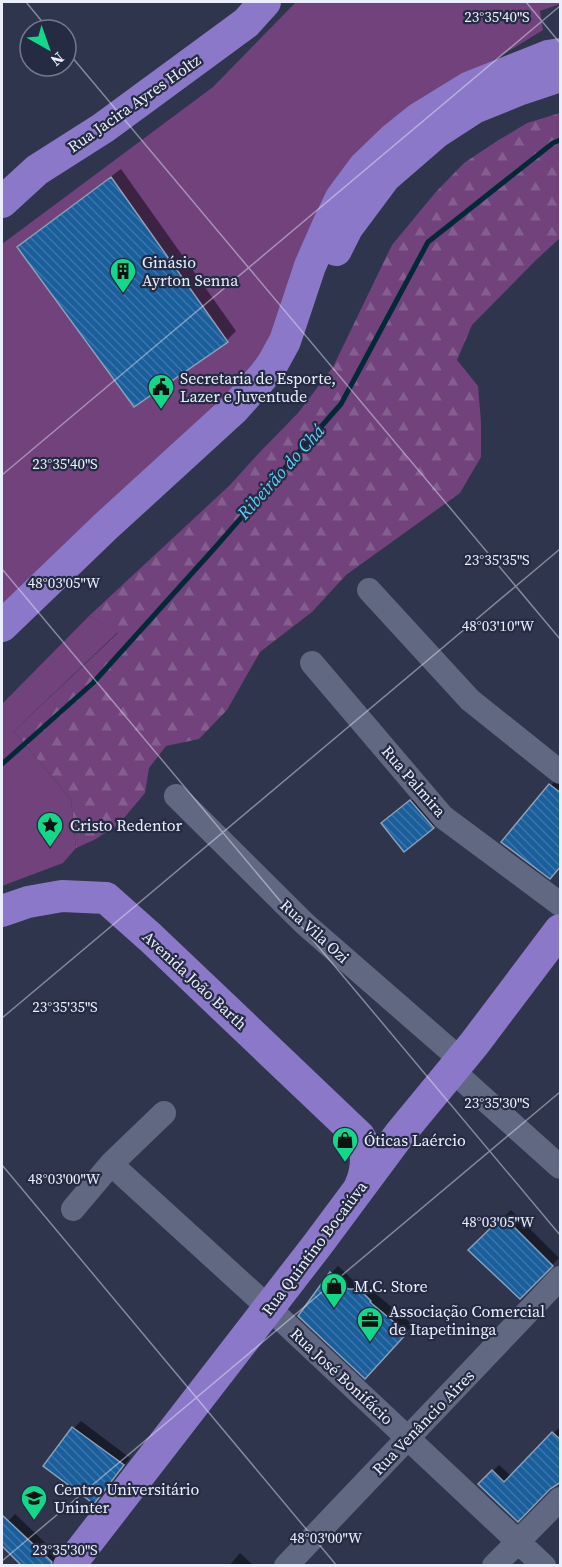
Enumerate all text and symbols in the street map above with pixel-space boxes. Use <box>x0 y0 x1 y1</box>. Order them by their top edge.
text: 23°35'40"S <box>464 6 530 27</box>
north arrow <box>18 18 78 78</box>
text: N <box>46 47 69 72</box>
street label: Rua Jacira Ayres Holtz <box>63 49 205 157</box>
place label: Ginásio Ayrton Senna <box>142 251 239 291</box>
building icon: Ginásio Ayrton Senna <box>108 256 138 294</box>
place label: Secretaria de Esporte, Lazer e Juventude <box>180 367 336 407</box>
public building icon: Secretaria de Esporte, Lazer e Juventude <box>146 372 176 410</box>
water label: Ribeirão do Chá <box>231 418 330 525</box>
text: 23°35'40"S <box>32 453 98 474</box>
text: 23°35'35"S <box>464 549 530 570</box>
text: 48°03'05"W <box>28 572 101 593</box>
text: 48°03'10"W <box>462 615 535 636</box>
street label: Rua Palmira <box>377 741 452 822</box>
place icon: Cristo Redentor <box>35 810 65 848</box>
place label: Cristo Redentor <box>70 814 183 836</box>
street label: Rua Vila Ozi <box>276 894 354 968</box>
street label: Avenida João Barth <box>138 926 252 1035</box>
text: 23°35'35"S <box>32 996 98 1017</box>
text: 23°35'30"S <box>464 1092 530 1113</box>
shop icon: Óticas Laércio <box>330 1125 360 1163</box>
place label: Óticas Laércio <box>364 1129 466 1151</box>
text: 48°03'00"W <box>28 1168 101 1189</box>
street label: Rua Quintino Bocaiúva <box>256 1176 372 1320</box>
text: 48°03'05"W <box>462 1211 535 1232</box>
shop icon: M.C. Store <box>319 1271 349 1309</box>
place label: M.C. Store <box>354 1275 428 1297</box>
place label: Associação Comercial de Itapetininga <box>389 1300 545 1340</box>
office icon: Associação Comercial de Itapetininga <box>355 1305 385 1343</box>
street label: Rua José Bonifácio <box>286 1323 398 1430</box>
street label: Rua Venâncio Aires <box>367 1365 479 1479</box>
place label: Centro Universitário Uninter <box>54 1478 200 1518</box>
school or university icon: Centro Universitário Uninter <box>19 1483 49 1521</box>
text: 48°03'00"W <box>290 1527 363 1548</box>
text: 23°35'30"S <box>32 1539 98 1560</box>

